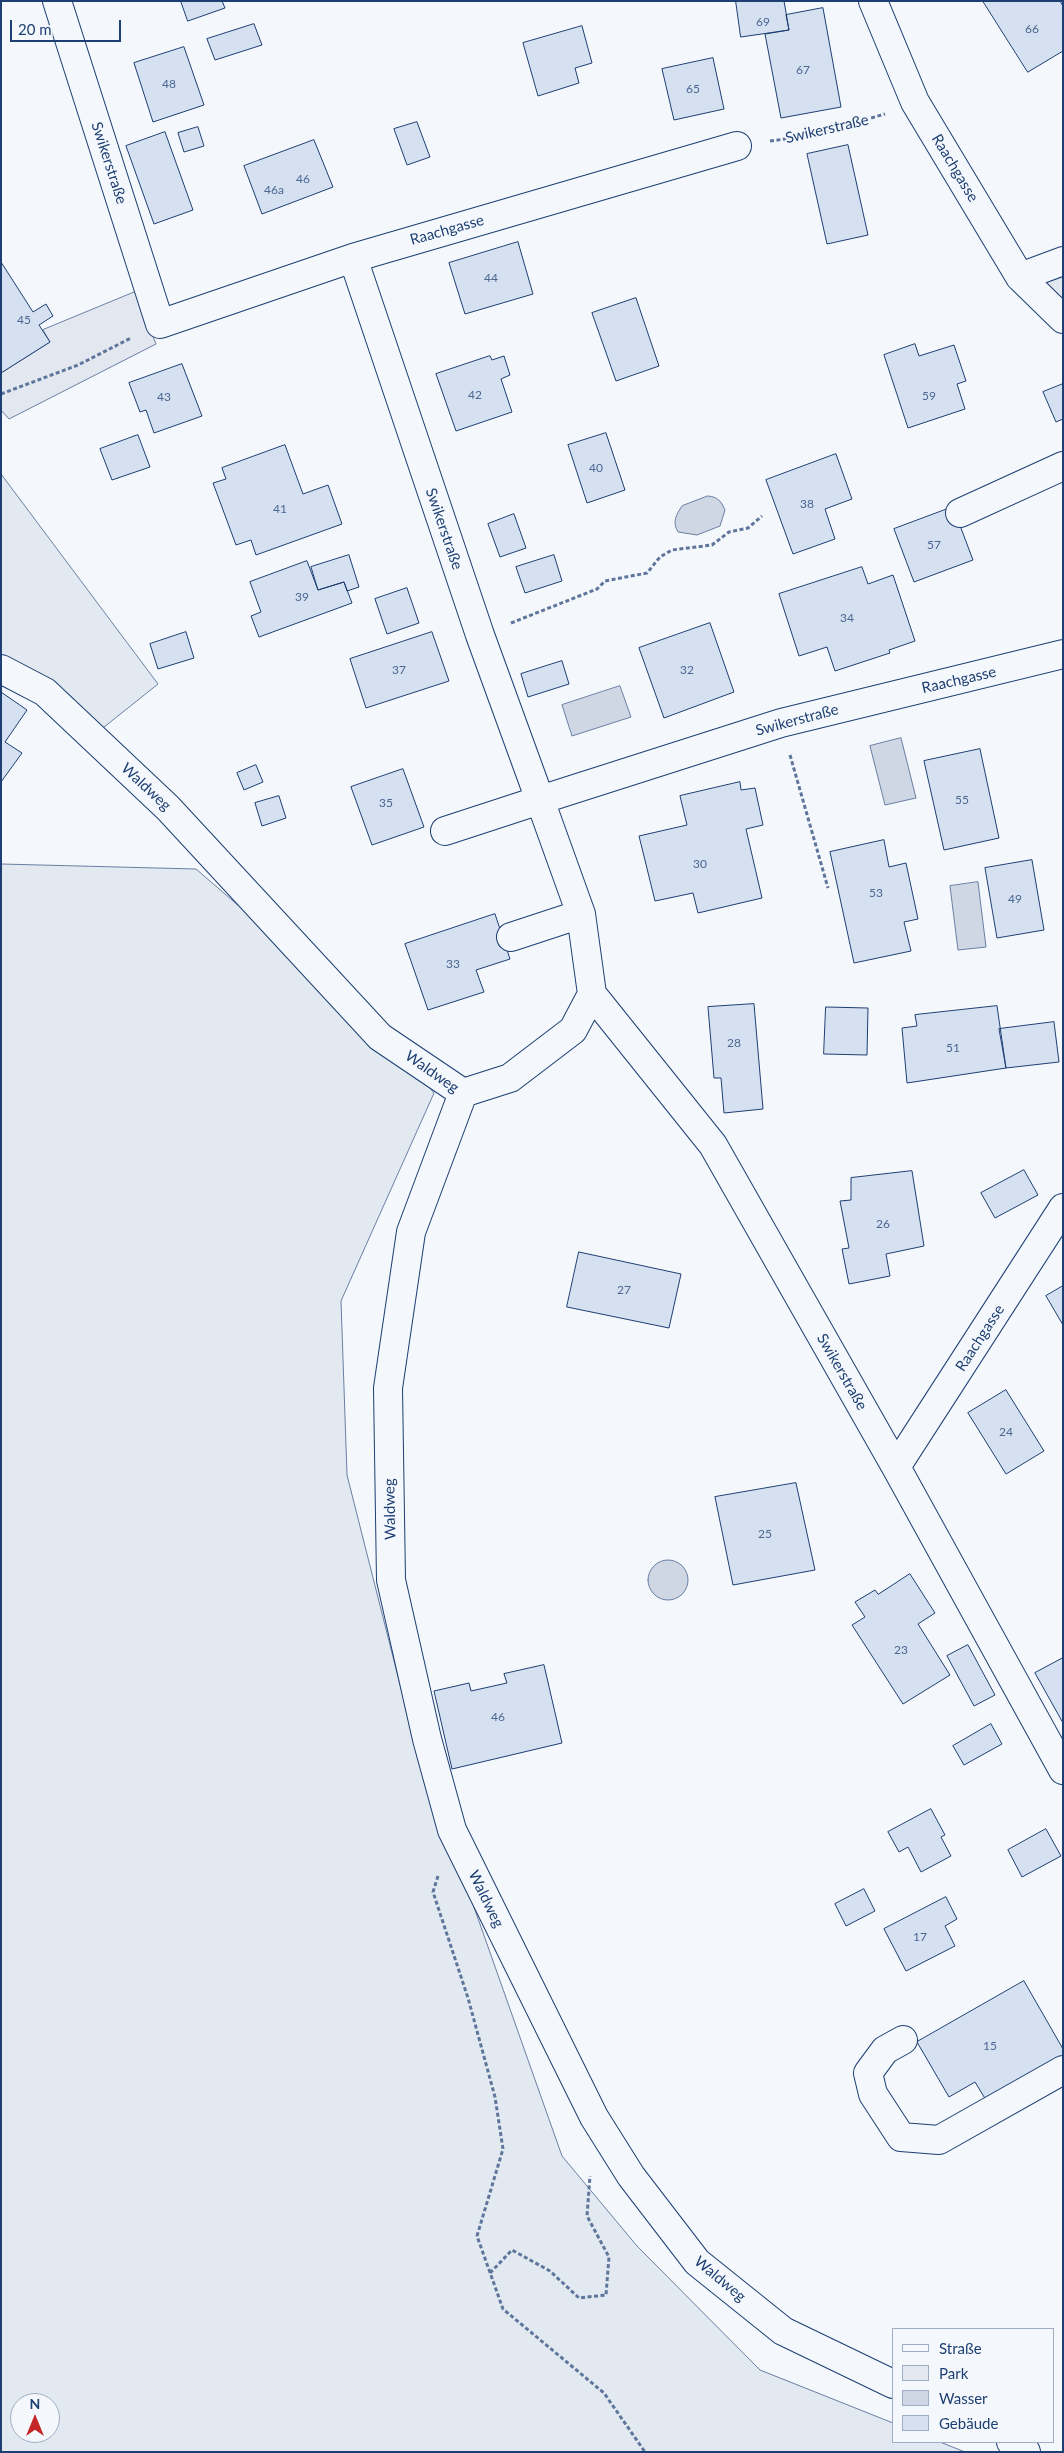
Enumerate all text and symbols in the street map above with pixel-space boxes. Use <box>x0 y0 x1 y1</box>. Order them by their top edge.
scale bar <box>12 10 124 42</box>
house number: 69 <box>756 15 770 29</box>
text: 20 m <box>18 20 52 38</box>
house number: 66 <box>1025 22 1039 36</box>
house number: 67 <box>796 63 810 77</box>
house number: 48 <box>162 77 176 91</box>
house number: 65 <box>686 82 700 96</box>
street label: Swikerstraße <box>784 111 870 147</box>
street label: Swikerstraße <box>87 120 131 206</box>
street label: Raachgasse <box>928 131 982 205</box>
house number: 46 <box>296 172 310 186</box>
house number: 46a <box>264 183 284 197</box>
street label: Raachgasse <box>408 211 486 249</box>
house number: 44 <box>484 271 498 285</box>
house number: 45 <box>17 313 31 327</box>
house number: 42 <box>468 388 482 402</box>
house number: 59 <box>922 389 936 403</box>
house number: 43 <box>157 390 171 404</box>
house number: 40 <box>589 461 603 475</box>
street label: Swikerstraße <box>422 486 466 572</box>
house number: 38 <box>800 497 814 511</box>
house number: 41 <box>273 502 287 516</box>
house number: 57 <box>927 538 941 552</box>
house number: 39 <box>295 590 309 604</box>
house number: 34 <box>840 611 854 625</box>
house number: 37 <box>392 663 406 677</box>
house number: 32 <box>680 663 694 677</box>
street label: Raachgasse <box>920 663 998 697</box>
street label: Swikerstraße <box>754 700 840 740</box>
street label: Waldweg <box>117 759 175 815</box>
house number: 55 <box>955 793 969 807</box>
house number: 35 <box>379 796 393 810</box>
house number: 30 <box>693 857 707 871</box>
house number: 53 <box>869 886 883 900</box>
house number: 49 <box>1008 892 1022 906</box>
house number: 33 <box>446 957 460 971</box>
house number: 28 <box>727 1036 741 1050</box>
house number: 51 <box>946 1041 960 1055</box>
street label: Waldweg <box>402 1047 462 1097</box>
house number: 26 <box>876 1217 890 1231</box>
house number: 27 <box>617 1283 631 1297</box>
street label: Raachgasse <box>952 1301 1008 1375</box>
street label: Swikerstraße <box>813 1331 871 1413</box>
house number: 24 <box>999 1425 1013 1439</box>
street label: Waldweg <box>380 1478 400 1540</box>
house number: 25 <box>758 1527 772 1541</box>
house number: 23 <box>894 1643 908 1657</box>
house number: 46 <box>491 1710 505 1724</box>
street label: Waldweg <box>464 1867 508 1931</box>
house number: 17 <box>913 1930 927 1944</box>
house number: 15 <box>983 2039 997 2053</box>
street label: Waldweg <box>691 2252 749 2306</box>
legend <box>892 2328 1054 2443</box>
text: Straße <box>939 2339 982 2357</box>
text: Park <box>939 2364 968 2382</box>
text: Wasser <box>939 2389 988 2407</box>
north arrow <box>10 2393 60 2443</box>
text: N <box>30 2395 40 2412</box>
text: Gebäude <box>939 2414 998 2432</box>

